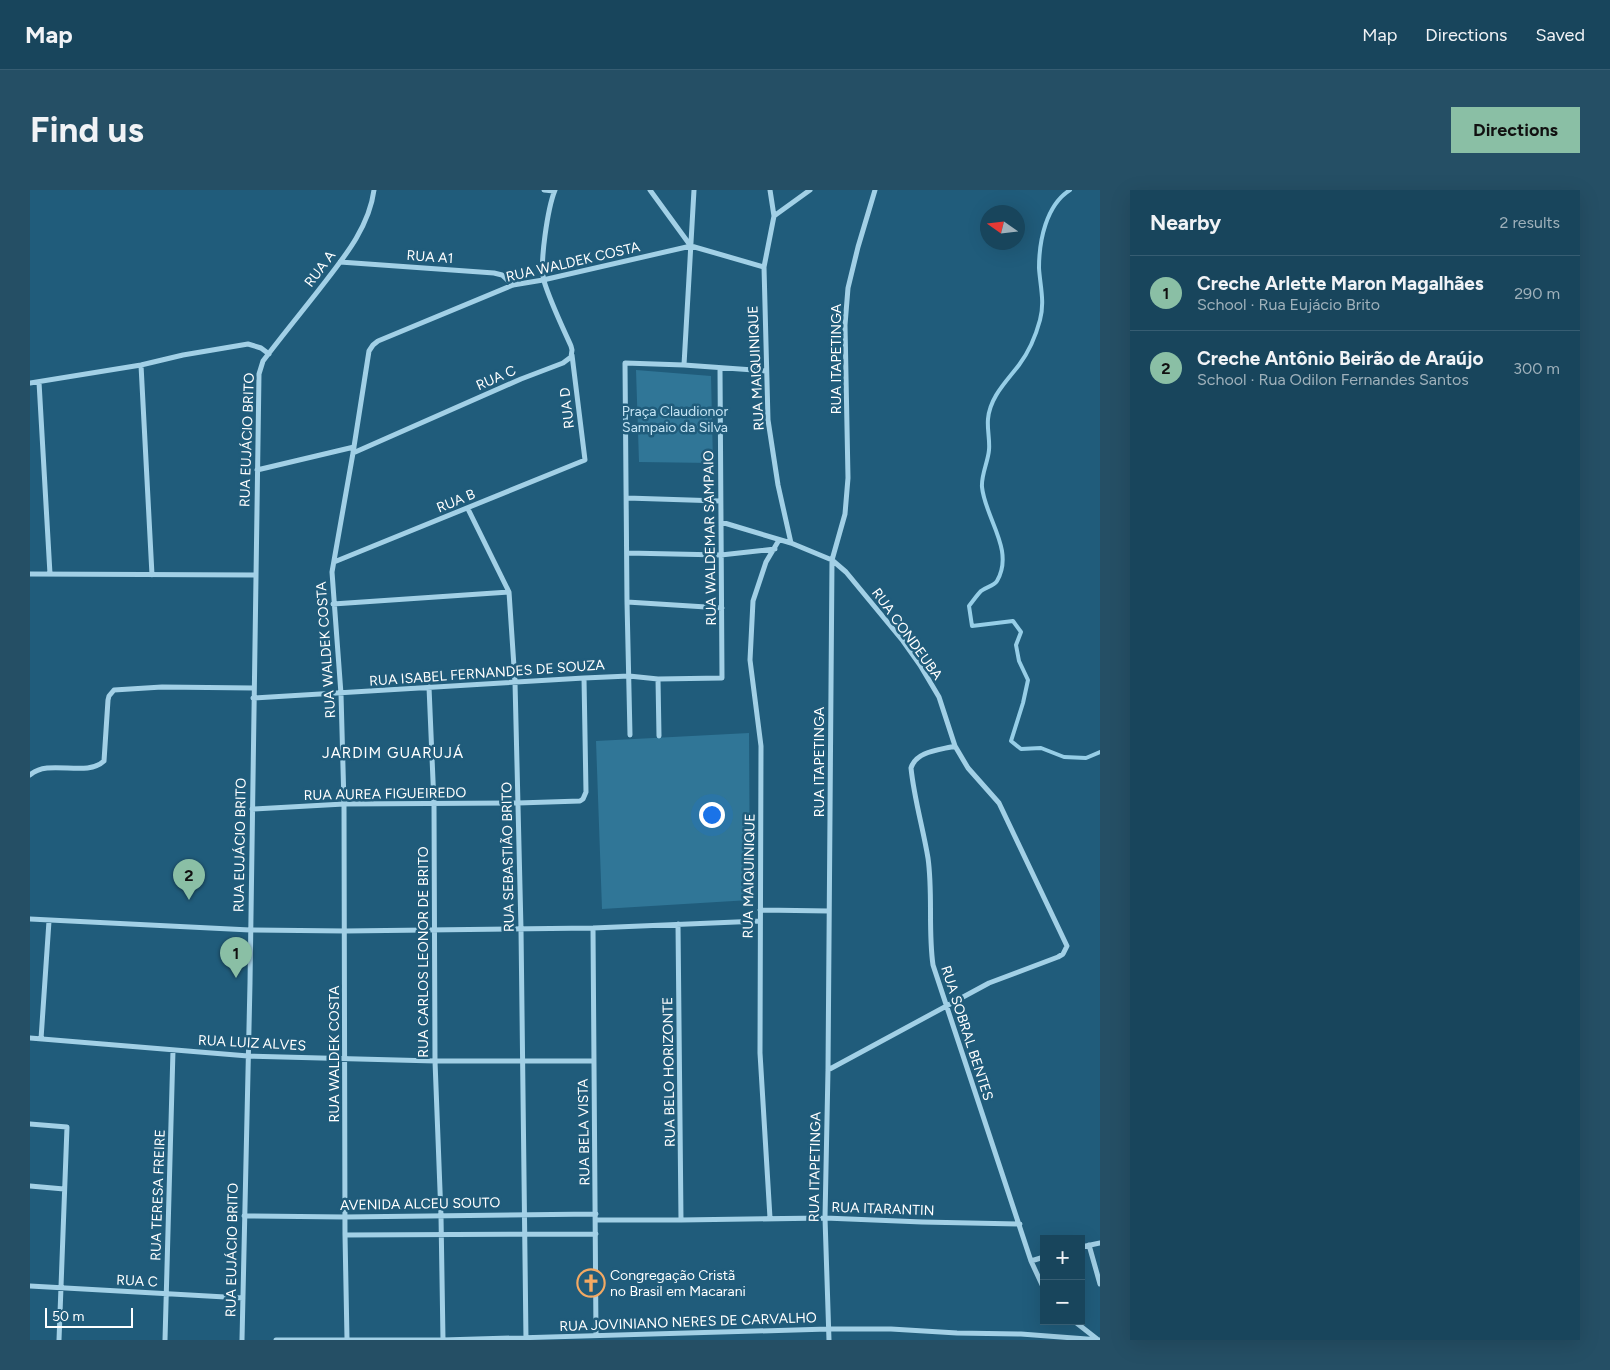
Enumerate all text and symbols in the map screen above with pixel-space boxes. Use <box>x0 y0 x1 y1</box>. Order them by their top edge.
text: Map <box>25 20 73 49</box>
text: Map <box>1362 24 1397 46</box>
text: Directions <box>1425 24 1507 46</box>
text: Saved <box>1535 24 1585 46</box>
button: Directions <box>1451 107 1580 153</box>
text: Find us <box>30 109 144 151</box>
north arrow <box>980 205 1025 250</box>
text: Nearby <box>1150 210 1221 235</box>
text: 2 results <box>1500 213 1560 232</box>
street label: RUA WALDEK COSTA <box>504 238 642 286</box>
street label: RUA A <box>301 247 339 291</box>
street label: RUA A1 <box>406 247 454 267</box>
text: Creche Arlette Maron Magalhães <box>1197 272 1484 295</box>
text: 1 <box>1163 284 1169 303</box>
text: 290 m <box>1514 284 1560 303</box>
text: School · Rua Eujácio Brito <box>1197 295 1380 314</box>
street label: RUA ITAPETINGA <box>828 303 845 414</box>
street label: RUA MAIQUINIQUE <box>744 305 768 431</box>
text: Creche Antônio Beirão de Araújo <box>1197 347 1483 370</box>
text: 2 <box>1161 359 1171 378</box>
text: 300 m <box>1513 359 1560 378</box>
street label: RUA C <box>473 362 519 394</box>
text: School · Rua Odilon Fernandes Santos <box>1197 370 1469 389</box>
street label: RUA EUJÁCIO BRITO <box>236 372 258 507</box>
street label: RUA D <box>556 387 578 429</box>
park label: Praça Claudionor Sampaio da Silva <box>622 403 728 436</box>
street label: RUA WALDEMAR SAMPAIO <box>700 450 720 626</box>
street label: RUA B <box>434 486 478 516</box>
street label: RUA WALDEK COSTA <box>313 581 339 719</box>
street label: RUA CONDEUBA <box>868 585 946 684</box>
street label: RUA ISABEL FERNANDES DE SOUZA <box>369 656 606 690</box>
street label: RUA ITAPETINGA <box>811 706 828 817</box>
district label: JARDIM GUARUJÁ <box>322 744 464 762</box>
street label: RUA EUJÁCIO BRITO <box>230 778 250 912</box>
street label: RUA SEBASTIÃO BRITO <box>498 782 518 932</box>
street label: RUA AUREA FIGUEIREDO <box>304 784 467 804</box>
your location <box>699 802 725 828</box>
street label: RUA MAIQUINIQUE <box>739 813 759 939</box>
street label: RUA CARLOS LEONOR DE BRITO <box>415 846 432 1058</box>
pin: 2 <box>173 859 205 900</box>
pin: 1 <box>220 937 252 978</box>
street label: RUA SOBRAL BENTES <box>937 963 997 1103</box>
street label: RUA WALDEK COSTA <box>326 985 343 1123</box>
street label: RUA BELO HORIZONTE <box>659 997 679 1147</box>
street label: RUA LUIZ ALVES <box>197 1032 307 1054</box>
street label: RUA BELA VISTA <box>575 1078 593 1186</box>
street label: RUA ITAPETINGA <box>806 1111 824 1222</box>
street label: RUA TERESA FREIRE <box>147 1129 169 1261</box>
street label: RUA EUJÁCIO BRITO <box>222 1183 242 1317</box>
street label: AVENIDA ALCEU SOUTO <box>340 1194 500 1214</box>
street label: RUA ITARANTIN <box>831 1199 935 1219</box>
map controls <box>1040 1235 1085 1325</box>
button: + <box>1040 1235 1085 1280</box>
place label: Congregação Cristã no Brasil em Macarani <box>610 1267 746 1300</box>
church icon: Congregação Cristã no Brasil em Macarani <box>576 1268 606 1298</box>
street label: RUA C <box>116 1271 158 1291</box>
button: − <box>1040 1280 1085 1325</box>
scale bar <box>45 1305 132 1328</box>
text: 50 m <box>52 1308 84 1325</box>
street label: RUA JOVINIANO NERES DE CARVALHO <box>559 1309 817 1335</box>

